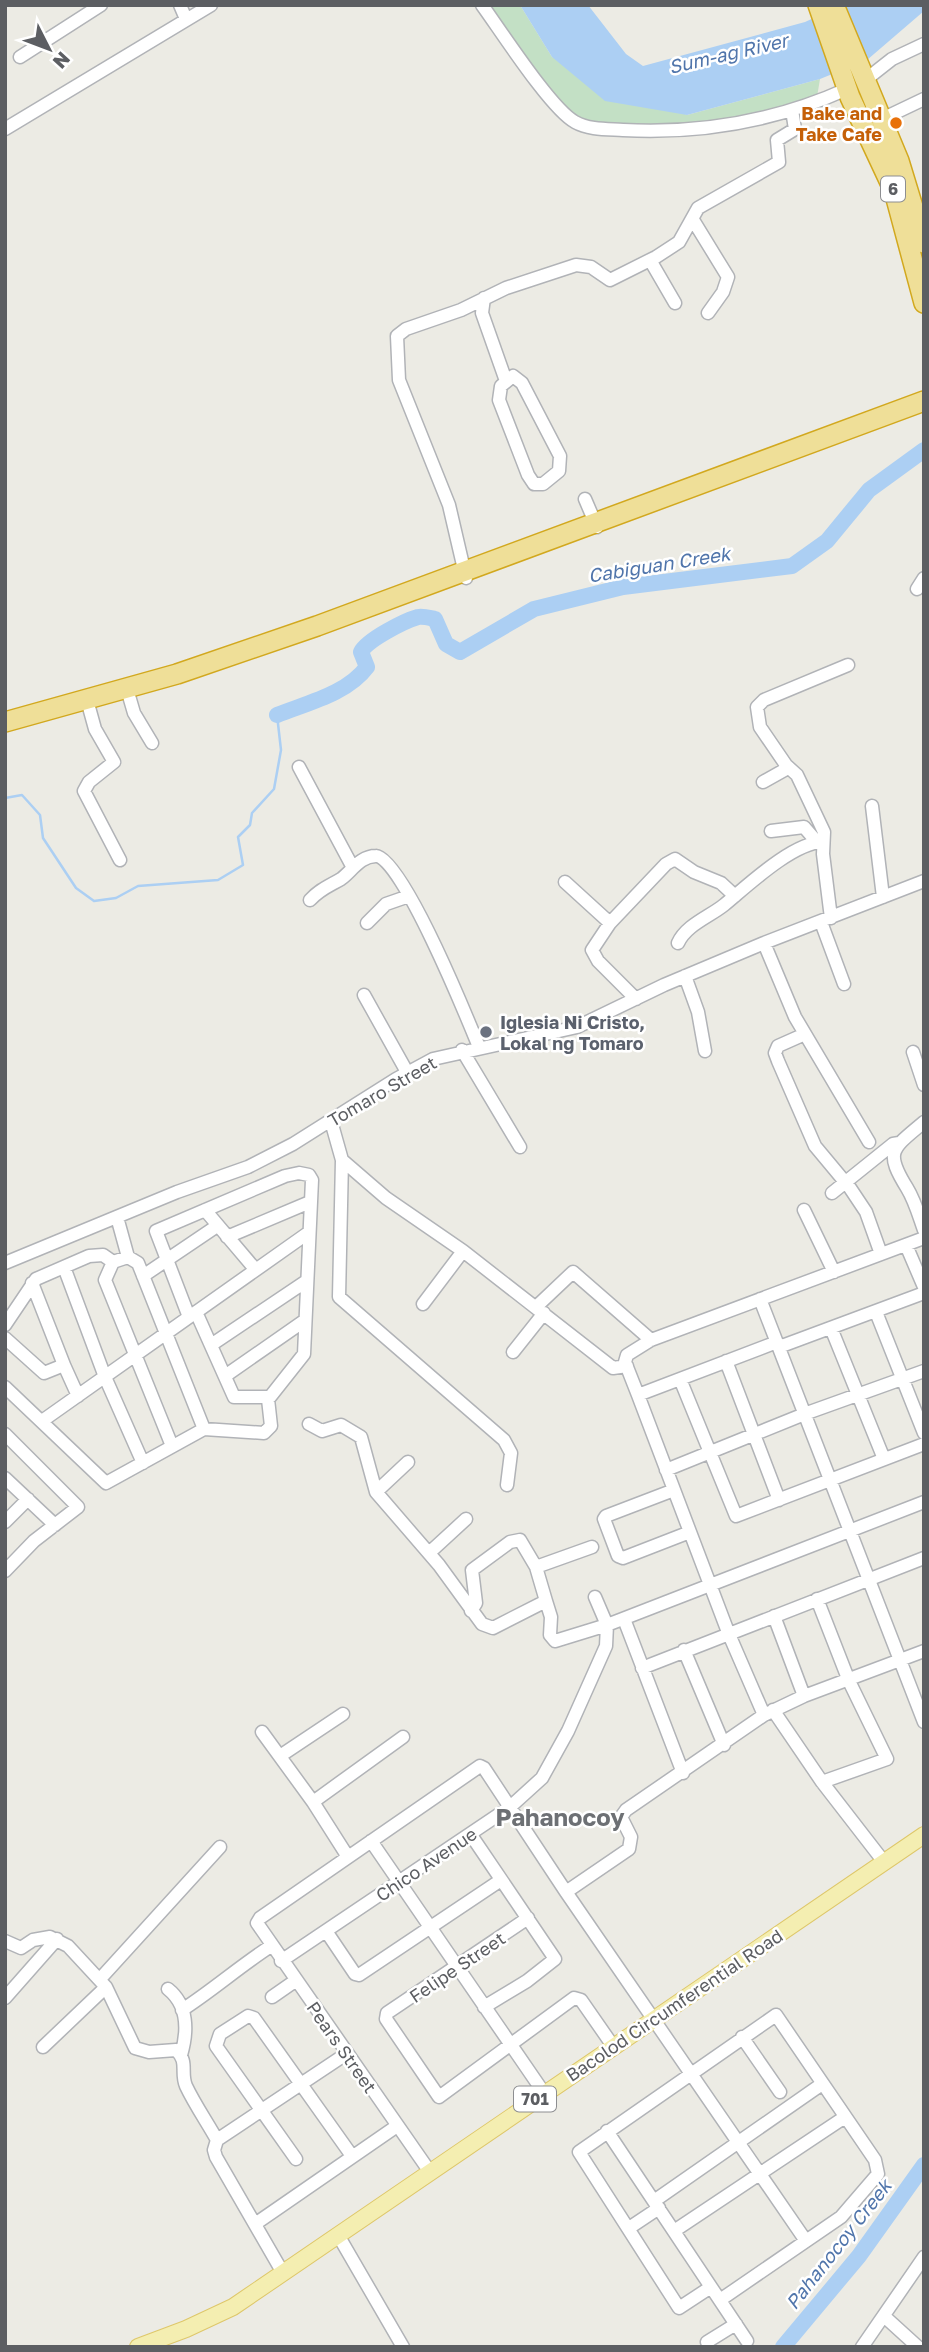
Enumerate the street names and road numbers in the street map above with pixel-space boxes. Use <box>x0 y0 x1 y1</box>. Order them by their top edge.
road number: 6 <box>881 176 905 202</box>
street label: Tomaro Street <box>324 1051 440 1131</box>
street label: Chico Avenue <box>371 1822 481 1906</box>
street label: Bacolod Circumferential Road <box>561 1924 787 2086</box>
street label: Felipe Street <box>405 1927 509 2007</box>
street label: Pears Street <box>302 1997 382 2097</box>
road number: 701 <box>514 2086 556 2112</box>

